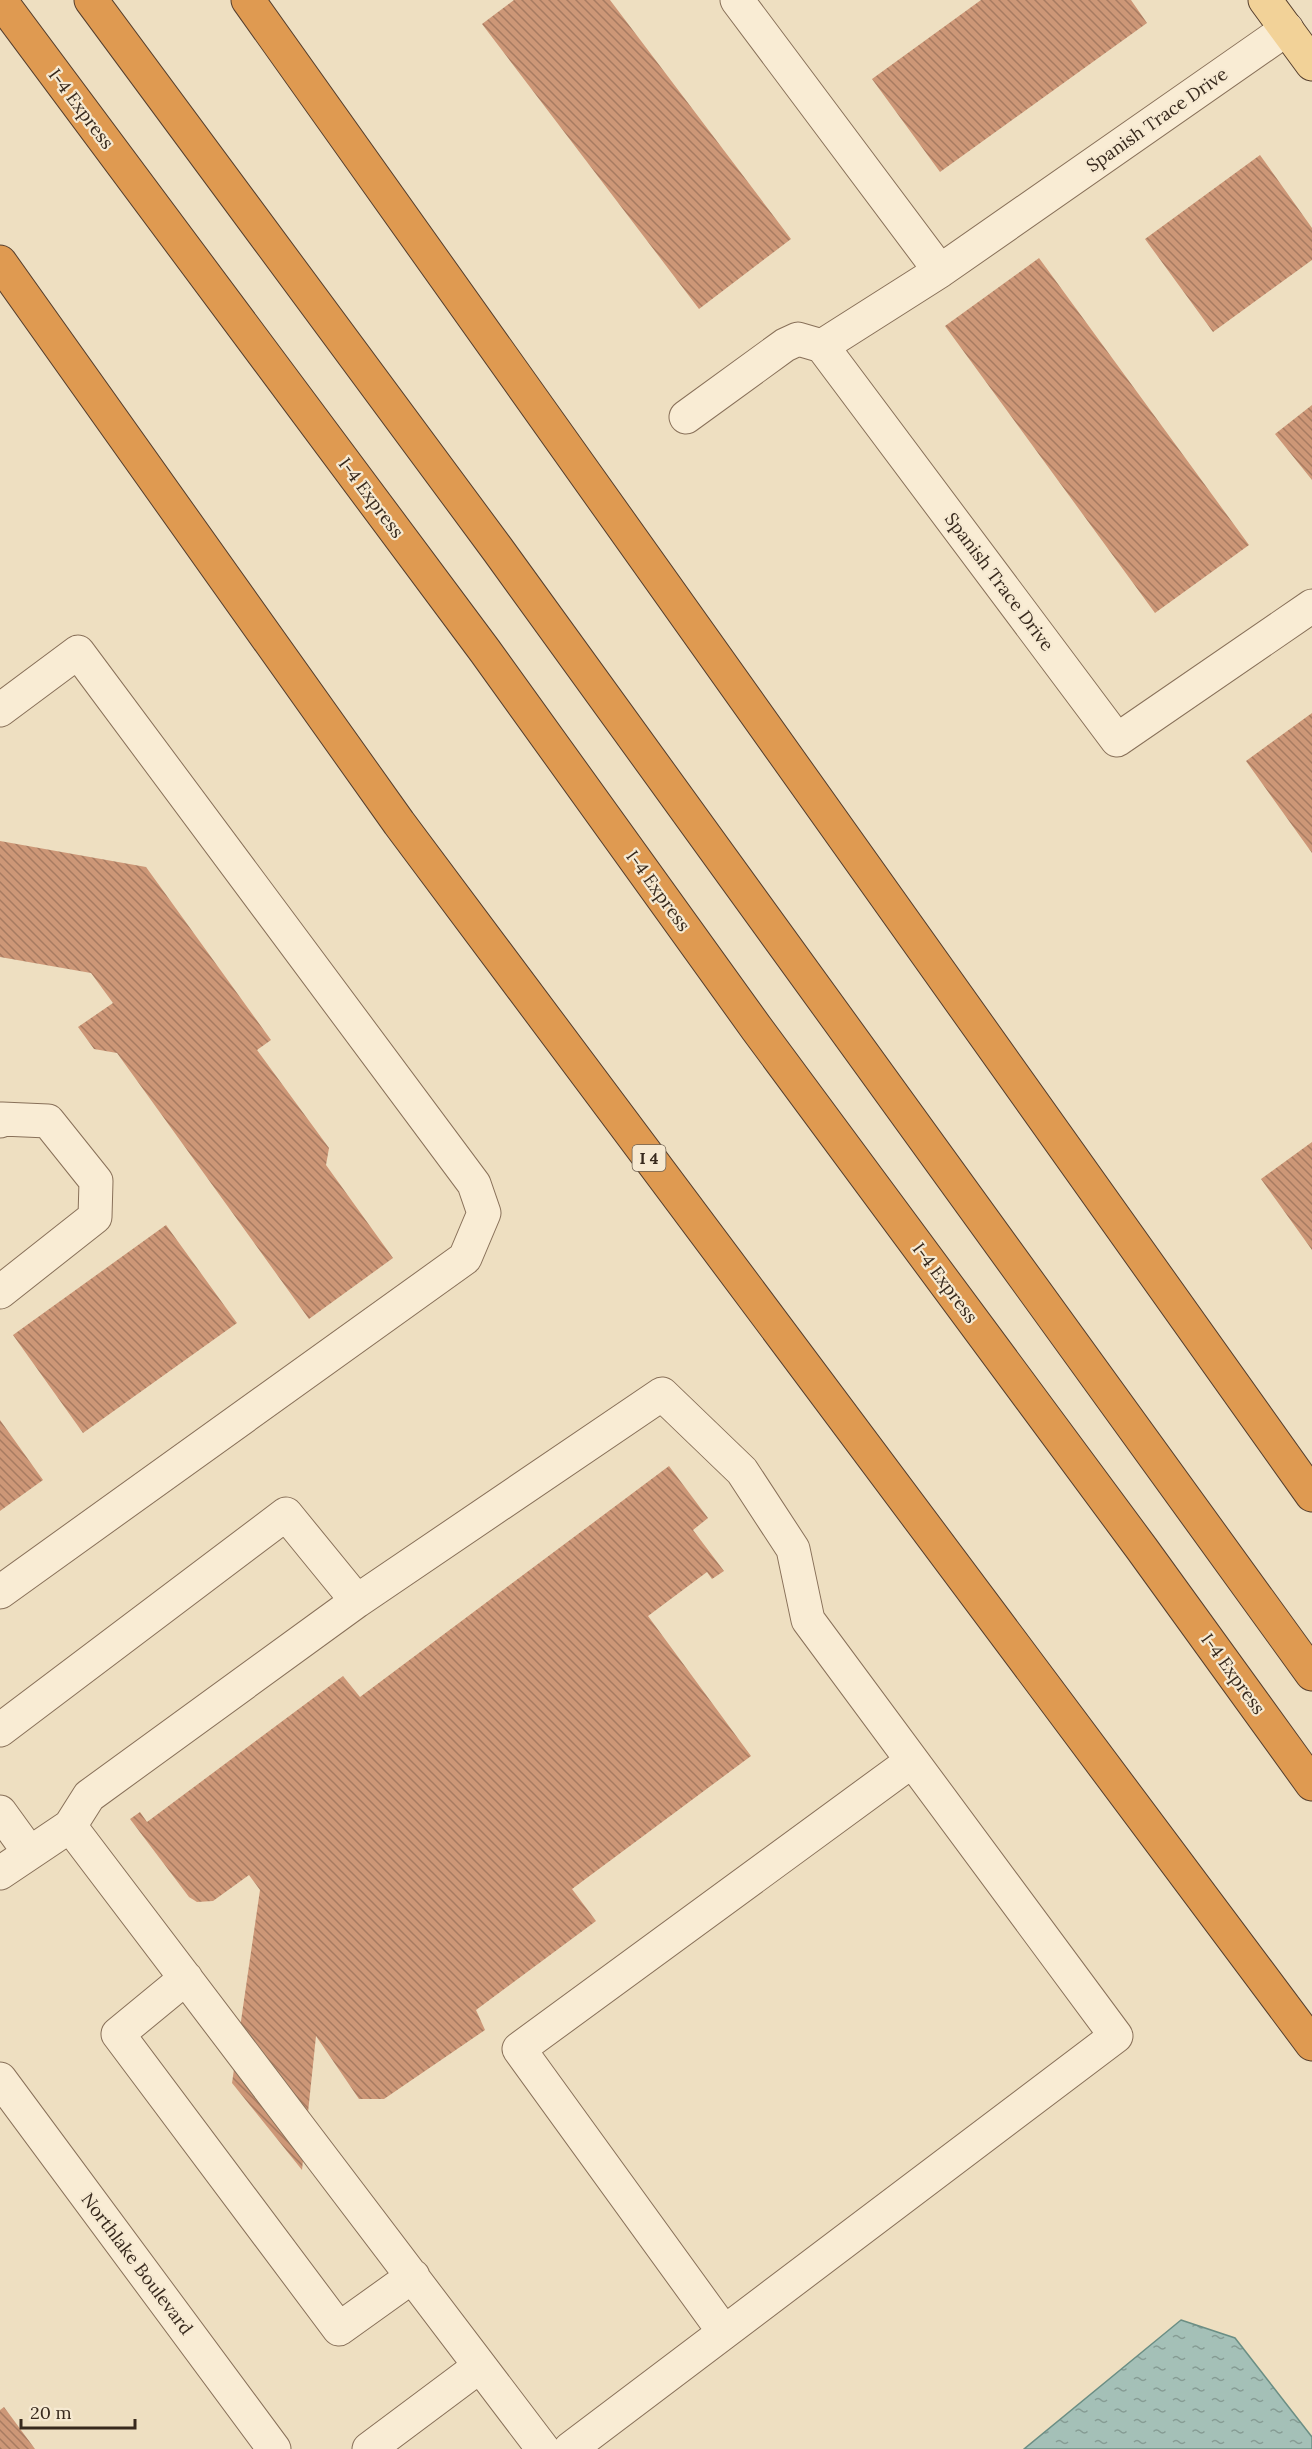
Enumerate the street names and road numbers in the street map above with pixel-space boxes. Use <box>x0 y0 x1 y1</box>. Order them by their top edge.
street label: Spanish Trace Drive <box>1082 62 1232 177</box>
street label: I-4 Express <box>44 64 119 153</box>
street label: I-4 Express <box>334 453 409 542</box>
street label: Spanish Trace Drive <box>940 508 1059 656</box>
street label: I-4 Express <box>621 846 696 936</box>
road number: I 4 <box>632 1145 666 1171</box>
street label: I-4 Express <box>908 1238 983 1327</box>
street label: I-4 Express <box>1196 1629 1271 1719</box>
street label: Northlake Boulevard <box>77 2188 198 2339</box>

